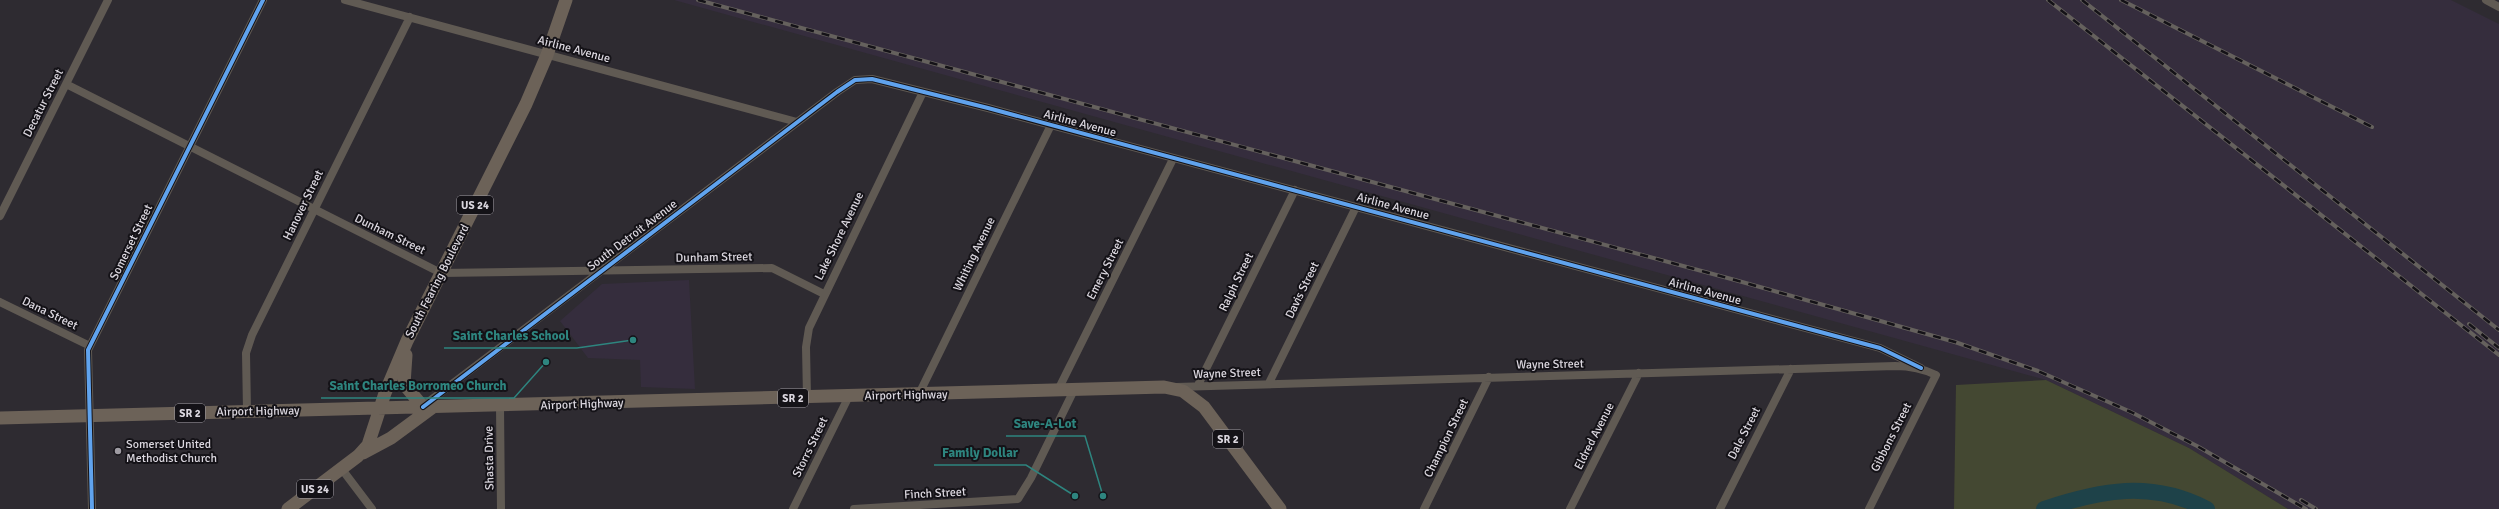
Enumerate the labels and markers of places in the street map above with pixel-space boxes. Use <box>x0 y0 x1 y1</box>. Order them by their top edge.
callout: Saint Charles School <box>444 323 577 348</box>
callout: Saint Charles Borromeo Church <box>321 373 514 398</box>
callout: Save-A-Lot <box>1006 411 1085 436</box>
place label: Somerset United Methodist Church <box>126 437 217 466</box>
callout: Family Dollar <box>934 440 1026 465</box>
marker: Somerset United Methodist Church <box>113 446 123 456</box>

